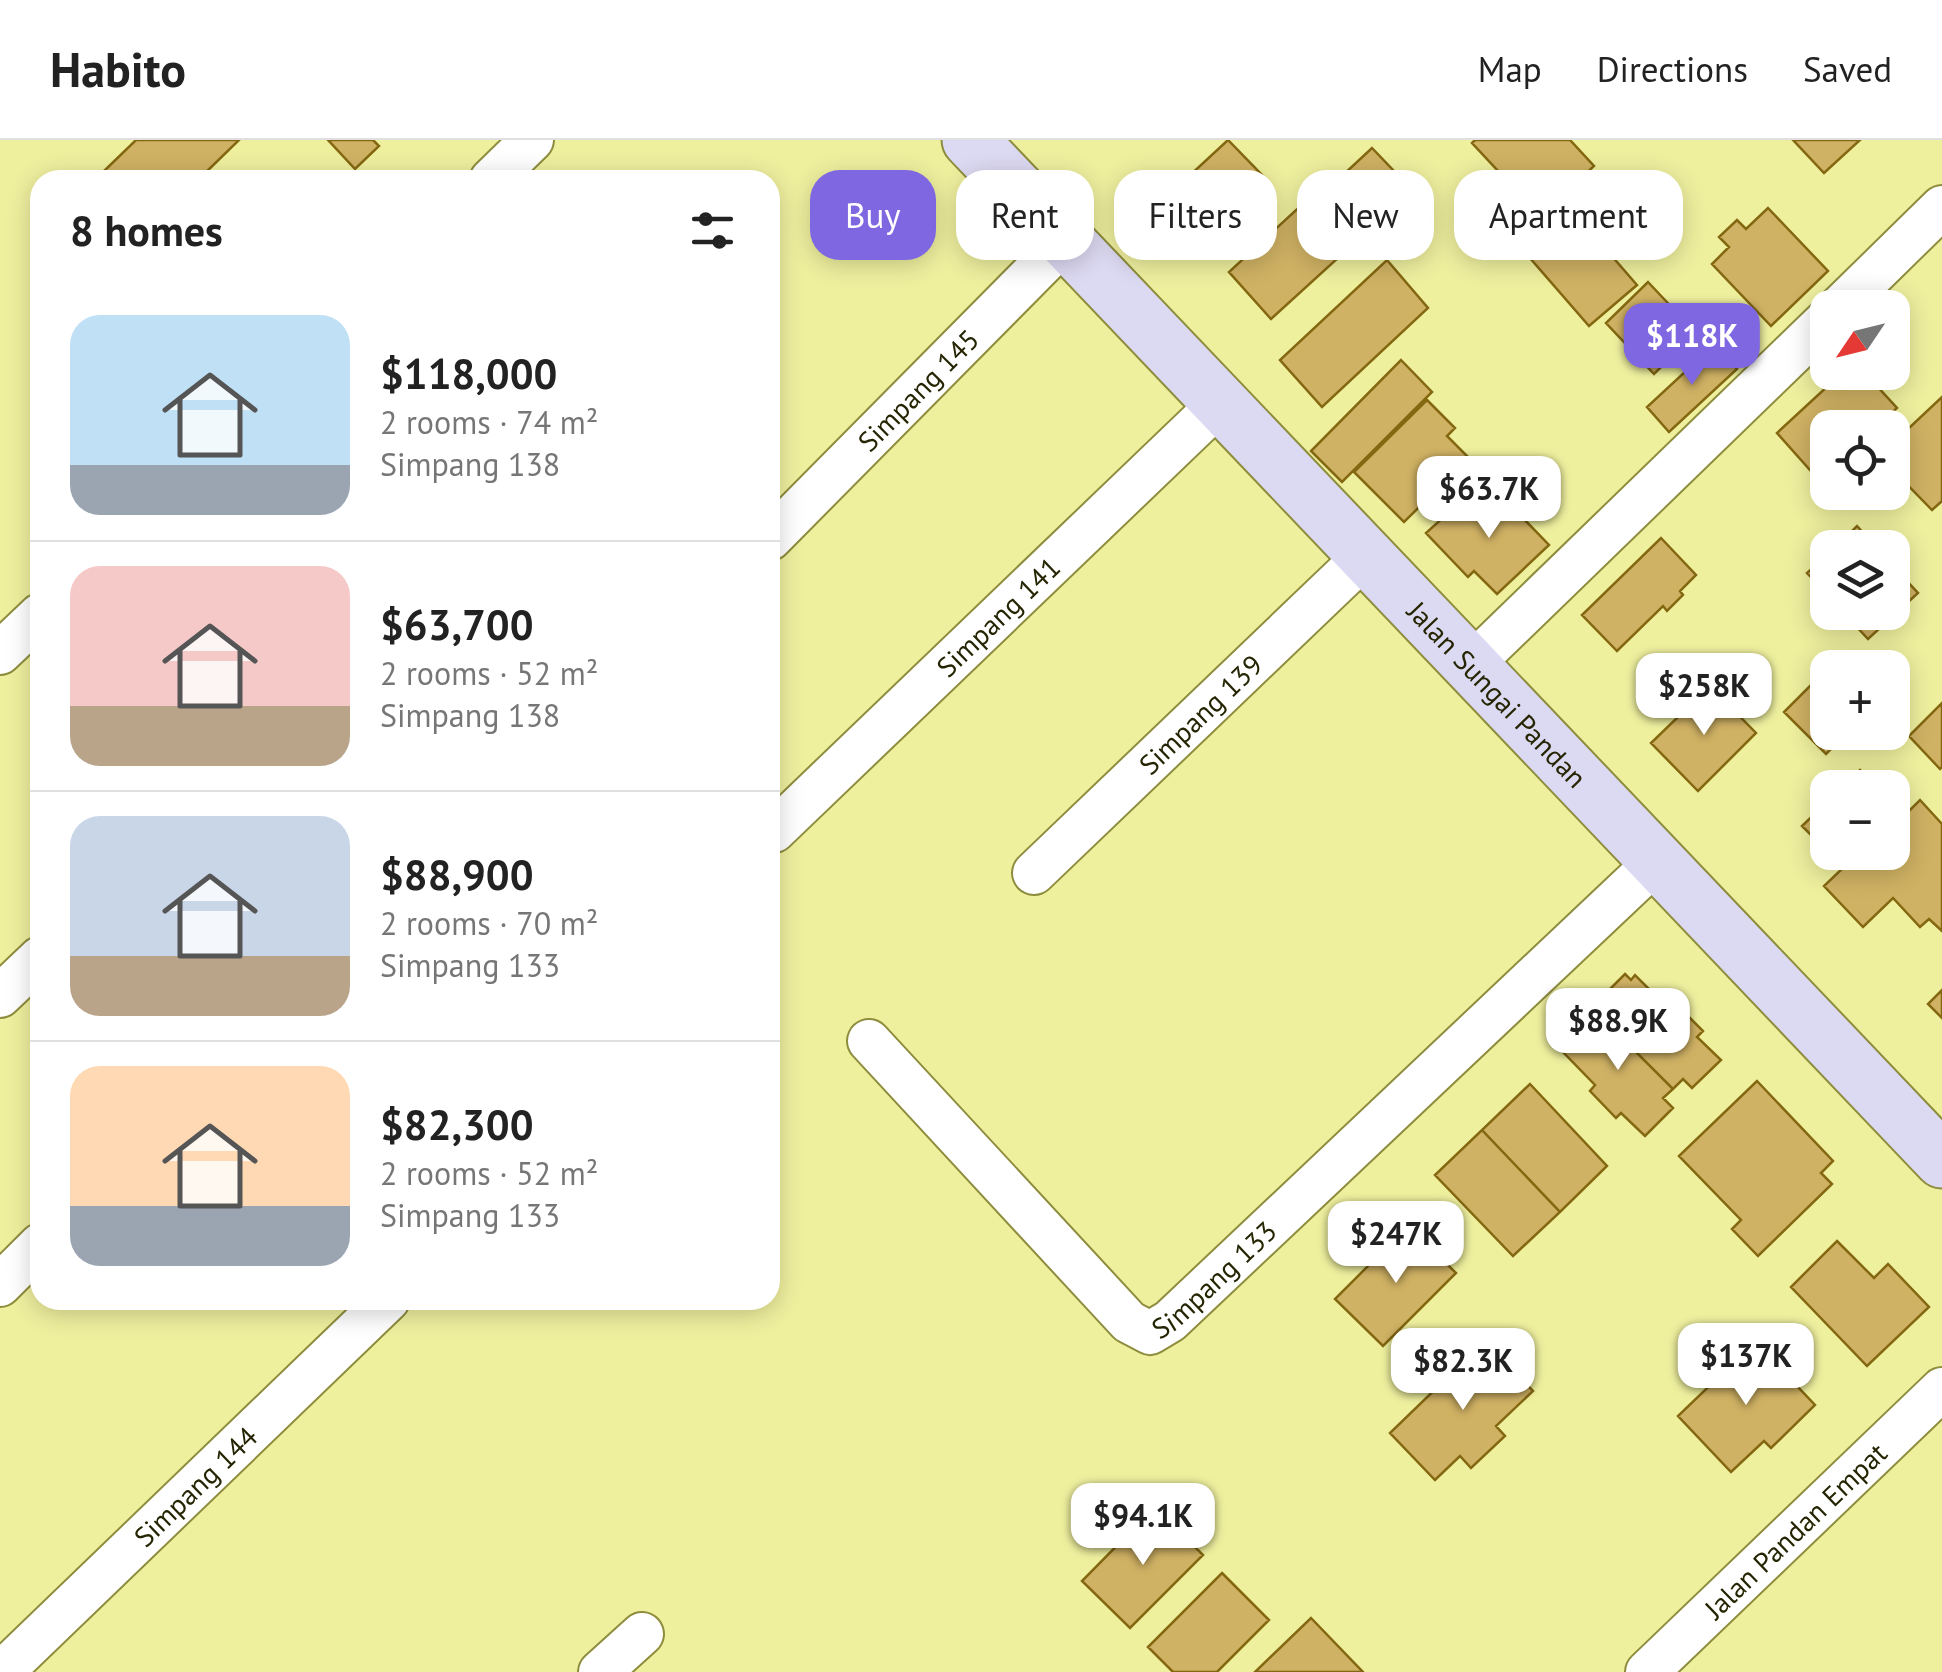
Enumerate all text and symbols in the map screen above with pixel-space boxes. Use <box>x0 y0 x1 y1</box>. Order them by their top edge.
text: Habito <box>50 38 186 100</box>
text: Map <box>1478 46 1542 92</box>
text: Directions <box>1597 46 1748 92</box>
text: Saved <box>1803 46 1892 92</box>
chip: Buy <box>810 170 936 260</box>
chip: Rent <box>956 170 1094 260</box>
chip: Filters <box>1114 170 1277 260</box>
chip: New <box>1297 170 1434 260</box>
chip: Apartment <box>1454 170 1683 260</box>
text: 8 homes <box>70 203 223 258</box>
icon: filters <box>685 203 740 258</box>
north arrow <box>1810 290 1910 390</box>
map controls <box>1810 290 1910 870</box>
pin: $118K <box>1622 303 1762 388</box>
text: $118K <box>1646 314 1738 356</box>
street label: Simpang 145 <box>849 321 986 459</box>
text: $118,000 <box>380 346 557 401</box>
icon: home <box>150 355 270 475</box>
text: 2 rooms · 74 m² <box>380 401 598 443</box>
button: locate <box>1810 410 1910 510</box>
text: Simpang 138 <box>380 443 560 485</box>
pin: $63.7K <box>1408 456 1570 541</box>
text: $63.7K <box>1439 467 1539 509</box>
button: layers <box>1810 530 1910 630</box>
street label: Simpang 141 <box>928 548 1067 684</box>
street label: Jalan Sungai Pandan <box>1399 592 1595 795</box>
text: $63,700 <box>380 597 533 652</box>
icon: home <box>150 606 270 726</box>
street label: Simpang 139 <box>1130 646 1270 782</box>
button: + <box>1810 650 1910 750</box>
text: 2 rooms · 52 m² <box>380 652 598 694</box>
pin: $258K <box>1634 653 1774 738</box>
text: $258K <box>1658 664 1750 706</box>
text: Simpang 138 <box>380 694 560 736</box>
button: − <box>1810 770 1910 870</box>
text: $88,900 <box>380 847 533 902</box>
icon: home <box>150 856 270 976</box>
text: 2 rooms · 70 m² <box>380 902 598 944</box>
text: Simpang 133 <box>380 944 560 986</box>
pin: $88.9K <box>1537 988 1699 1073</box>
text: $88.9K <box>1568 999 1668 1041</box>
text: $82,300 <box>380 1097 533 1152</box>
icon: home <box>150 1106 270 1226</box>
text: 2 rooms · 52 m² <box>380 1152 598 1194</box>
text: Simpang 133 <box>380 1194 560 1236</box>
pin: $247K <box>1326 1201 1466 1286</box>
street label: Simpang 133 <box>1144 1212 1284 1347</box>
text: $247K <box>1350 1212 1442 1254</box>
pin: $137K <box>1676 1323 1816 1408</box>
pin: $82.3K <box>1382 1328 1544 1413</box>
text: $137K <box>1700 1334 1792 1376</box>
text: $82.3K <box>1413 1339 1513 1381</box>
street label: Simpang 144 <box>125 1418 265 1554</box>
street label: Jalan Pandan Empat <box>1695 1434 1894 1627</box>
pin: $94.1K <box>1062 1483 1224 1568</box>
text: $94.1K <box>1093 1494 1193 1536</box>

